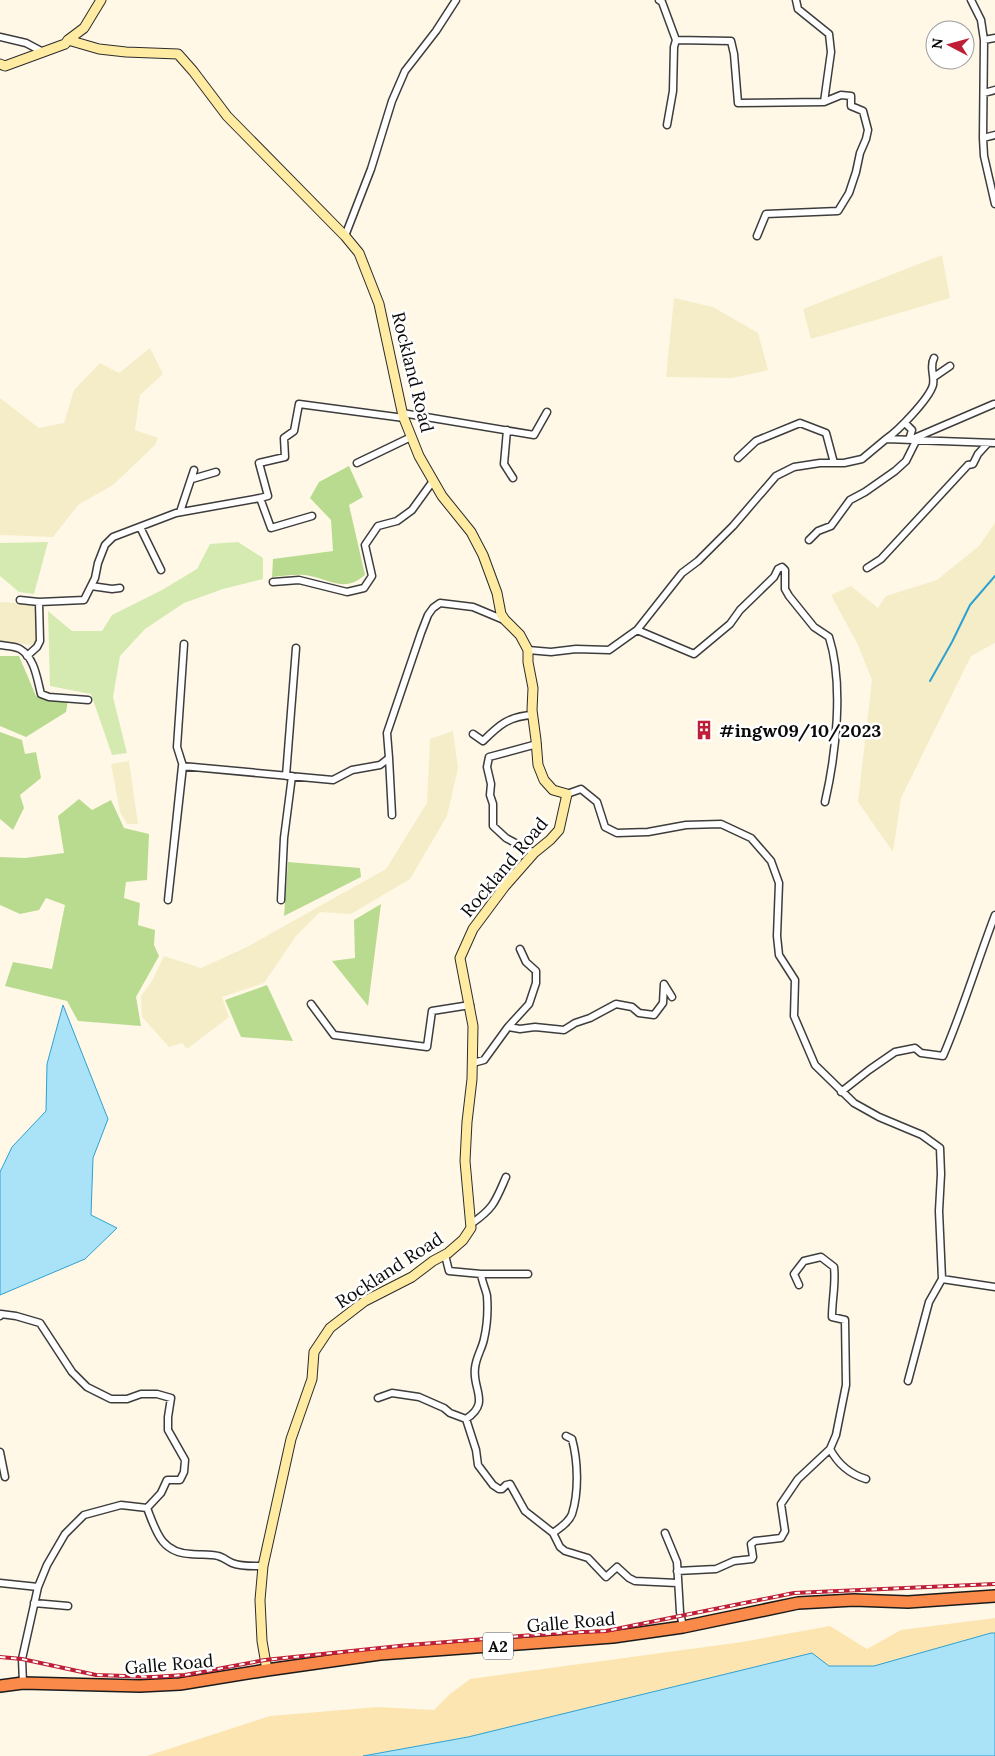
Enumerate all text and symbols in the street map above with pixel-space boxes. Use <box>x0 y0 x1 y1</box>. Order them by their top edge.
north arrow <box>925 20 975 70</box>
text: N <box>928 37 947 50</box>
street label: Rockland Road <box>387 309 439 435</box>
building icon: #ingw09/10/2023 <box>693 719 715 741</box>
place label: #ingw09/10/2023 <box>719 719 881 742</box>
street label: Rockland Road <box>456 812 553 922</box>
street label: Rockland Road <box>331 1227 447 1313</box>
street label: Galle Road <box>526 1607 617 1637</box>
road number: A2 <box>483 1632 513 1660</box>
street label: Galle Road <box>124 1649 215 1679</box>

